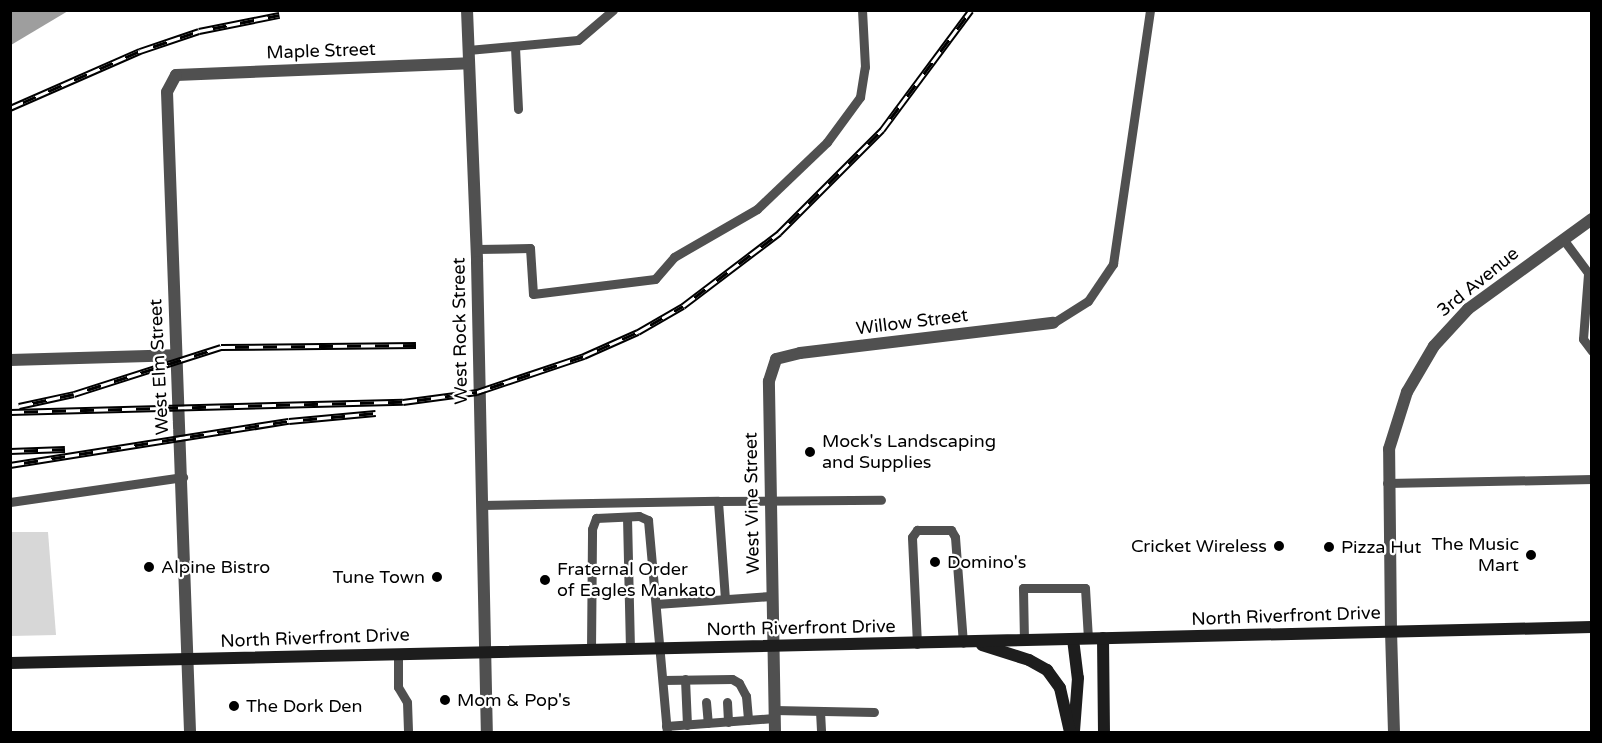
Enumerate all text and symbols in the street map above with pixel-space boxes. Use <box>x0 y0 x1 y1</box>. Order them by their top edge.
street label: Maple Street <box>266 38 376 64</box>
street label: 3rd Avenue <box>1433 243 1523 321</box>
street label: West Rock Street <box>448 257 472 405</box>
street label: West Elm Street <box>145 298 173 436</box>
street label: Willow Street <box>855 304 969 340</box>
place label: Mock's Landscaping and Supplies <box>822 431 996 474</box>
street label: West Vine Street <box>740 432 764 574</box>
marker: Mock's Landscaping and Supplies <box>803 445 817 459</box>
place label: The Music Mart <box>1431 534 1519 576</box>
place label: Cricket Wireless <box>1131 535 1267 557</box>
place label: Pizza Hut <box>1341 536 1421 558</box>
marker: Cricket Wireless <box>1272 539 1286 553</box>
marker: Pizza Hut <box>1322 540 1336 554</box>
marker: The Music Mart <box>1524 548 1538 562</box>
place label: Domino's <box>947 551 1026 573</box>
marker: Domino's <box>928 555 942 569</box>
place label: Alpine Bistro <box>161 556 270 578</box>
place label: Fraternal Order of Eagles Mankato <box>557 559 716 602</box>
marker: Alpine Bistro <box>142 560 156 574</box>
place label: Tune Town <box>332 566 425 588</box>
marker: Tune Town <box>430 570 444 584</box>
marker: Fraternal Order of Eagles Mankato <box>538 573 552 587</box>
street label: North Riverfront Drive <box>1191 602 1381 630</box>
street label: North Riverfront Drive <box>706 616 896 640</box>
street label: North Riverfront Drive <box>220 624 410 652</box>
place label: Mom & Pop's <box>457 689 571 711</box>
marker: Mom & Pop's <box>438 693 452 707</box>
place label: The Dork Den <box>246 695 363 717</box>
marker: The Dork Den <box>227 699 241 713</box>

